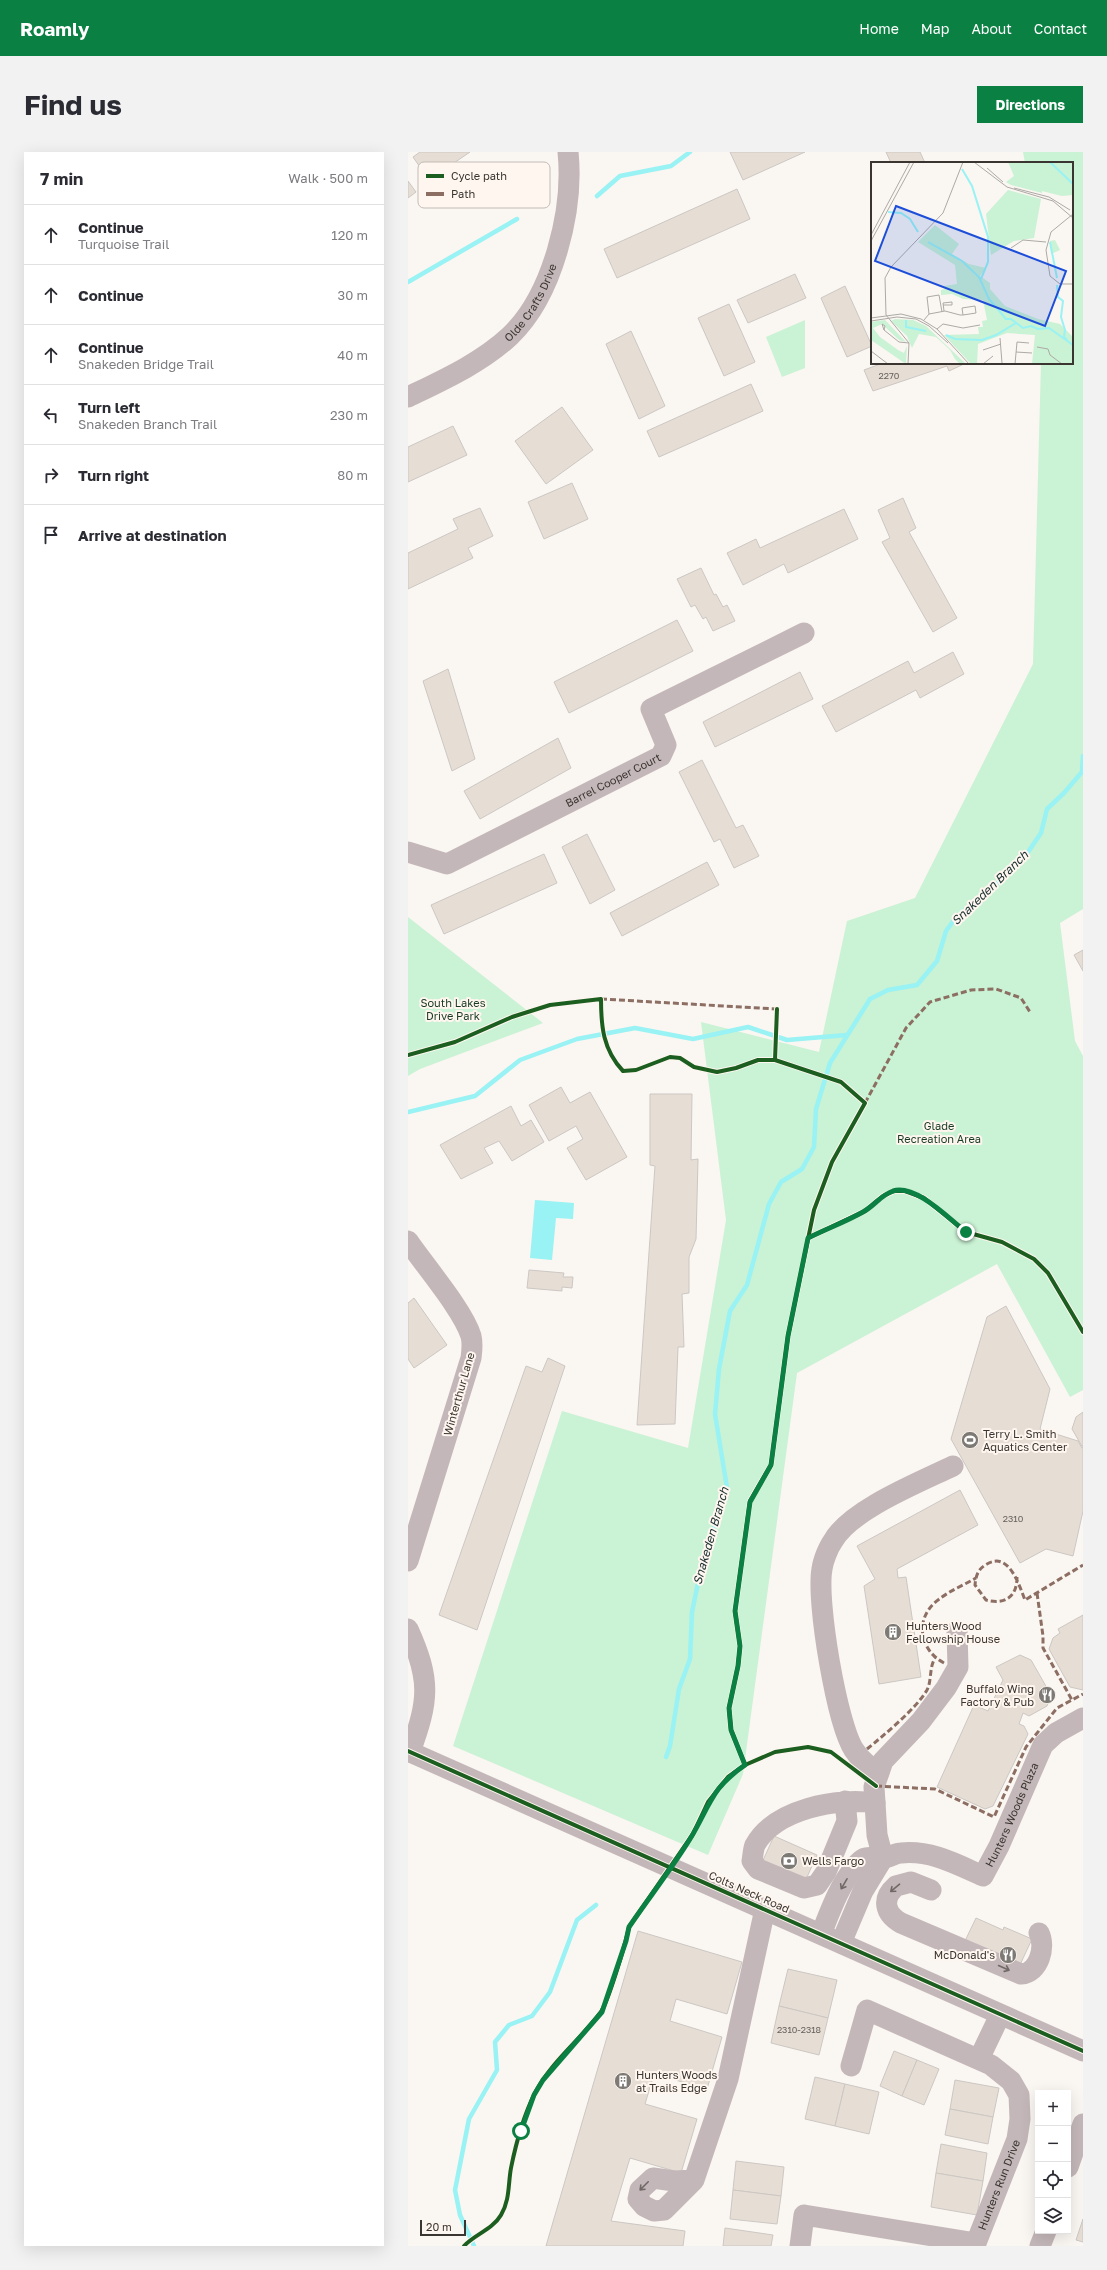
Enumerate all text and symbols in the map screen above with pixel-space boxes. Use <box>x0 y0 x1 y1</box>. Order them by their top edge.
text: Roamly <box>20 17 89 40</box>
text: Home <box>859 20 899 37</box>
text: Map <box>921 20 949 37</box>
text: About <box>971 20 1012 37</box>
text: Contact <box>1034 20 1087 37</box>
button: Directions <box>977 86 1083 123</box>
text: Find us <box>24 88 122 121</box>
legend <box>418 162 550 208</box>
inset map <box>871 162 1073 364</box>
text: 7 min <box>40 168 83 189</box>
text: Cycle path <box>451 169 507 182</box>
text: Walk · 500 m <box>288 170 368 186</box>
text: Path <box>451 187 475 200</box>
text: Continue <box>78 218 144 236</box>
icon: ahead <box>40 224 62 246</box>
text: 120 m <box>331 227 368 243</box>
text: Turquoise Trail <box>78 236 169 252</box>
street label: Olde Crafts Drive <box>501 262 559 344</box>
icon: ahead <box>40 284 62 306</box>
text: Continue <box>78 286 144 304</box>
text: 30 m <box>338 287 368 303</box>
text: Continue <box>78 338 144 356</box>
icon: ahead <box>40 344 62 366</box>
text: 40 m <box>337 347 368 363</box>
text: Snakeden Bridge Trail <box>78 356 214 372</box>
house number: 2270 <box>879 370 900 381</box>
text: Turn left <box>78 398 140 416</box>
icon: left <box>40 404 62 426</box>
text: 230 m <box>330 407 368 423</box>
text: Snakeden Branch Trail <box>78 416 217 432</box>
icon: right <box>40 464 62 486</box>
text: Turn right <box>78 466 149 484</box>
text: 80 m <box>337 467 368 483</box>
icon: arrive <box>40 524 62 546</box>
text: Arrive at destination <box>78 526 227 544</box>
street label: Barrel Cooper Court <box>563 750 663 809</box>
water label: Snakeden Branch <box>948 847 1032 928</box>
park label: South Lakes Drive Park <box>420 996 486 1022</box>
park label: Glade Recreation Area <box>897 1119 981 1145</box>
route end <box>957 1223 975 1241</box>
street label: Winterthur Lane <box>440 1351 477 1437</box>
place label: Terry L. Smith Aquatics Center <box>983 1427 1068 1453</box>
sports icon: Terry L. Smith Aquatics Center <box>960 1430 980 1450</box>
water label: Snakeden Branch <box>689 1485 732 1586</box>
house number: 2310 <box>1003 1513 1024 1524</box>
place label: Hunters Wood Fellowship House <box>906 1619 1000 1645</box>
building icon: Hunters Wood Fellowship House <box>883 1622 903 1642</box>
place label: Buffalo Wing Factory & Pub <box>960 1682 1034 1708</box>
restaurant icon: Buffalo Wing Factory & Pub <box>1037 1685 1057 1705</box>
street label: Hunters Woods Plaza <box>982 1761 1041 1869</box>
bank icon: Wells Fargo <box>779 1851 799 1871</box>
place label: Wells Fargo <box>802 1854 865 1867</box>
street label: Colts Neck Road <box>707 1868 792 1915</box>
one-way arrow <box>839 1878 847 1890</box>
one-way arrow <box>890 1884 901 1892</box>
restaurant icon: McDonald's <box>998 1945 1018 1965</box>
place label: McDonald's <box>934 1948 995 1961</box>
one-way arrow <box>998 1965 1010 1972</box>
house number: 2310-2318 <box>777 2024 821 2035</box>
place label: Hunters Woods at Trails Edge <box>636 2068 717 2094</box>
building icon: Hunters Woods at Trails Edge <box>613 2071 633 2091</box>
map controls <box>1035 2090 1071 2234</box>
button: + <box>1035 2090 1071 2126</box>
route start <box>512 2122 530 2140</box>
button: − <box>1035 2126 1071 2162</box>
street label: Hunters Run Drive <box>975 2138 1022 2232</box>
button: locate <box>1035 2162 1071 2198</box>
one-way arrow <box>640 2181 649 2191</box>
button: layers <box>1035 2198 1071 2234</box>
scale bar <box>420 2218 466 2237</box>
text: 20 m <box>426 2220 452 2233</box>

